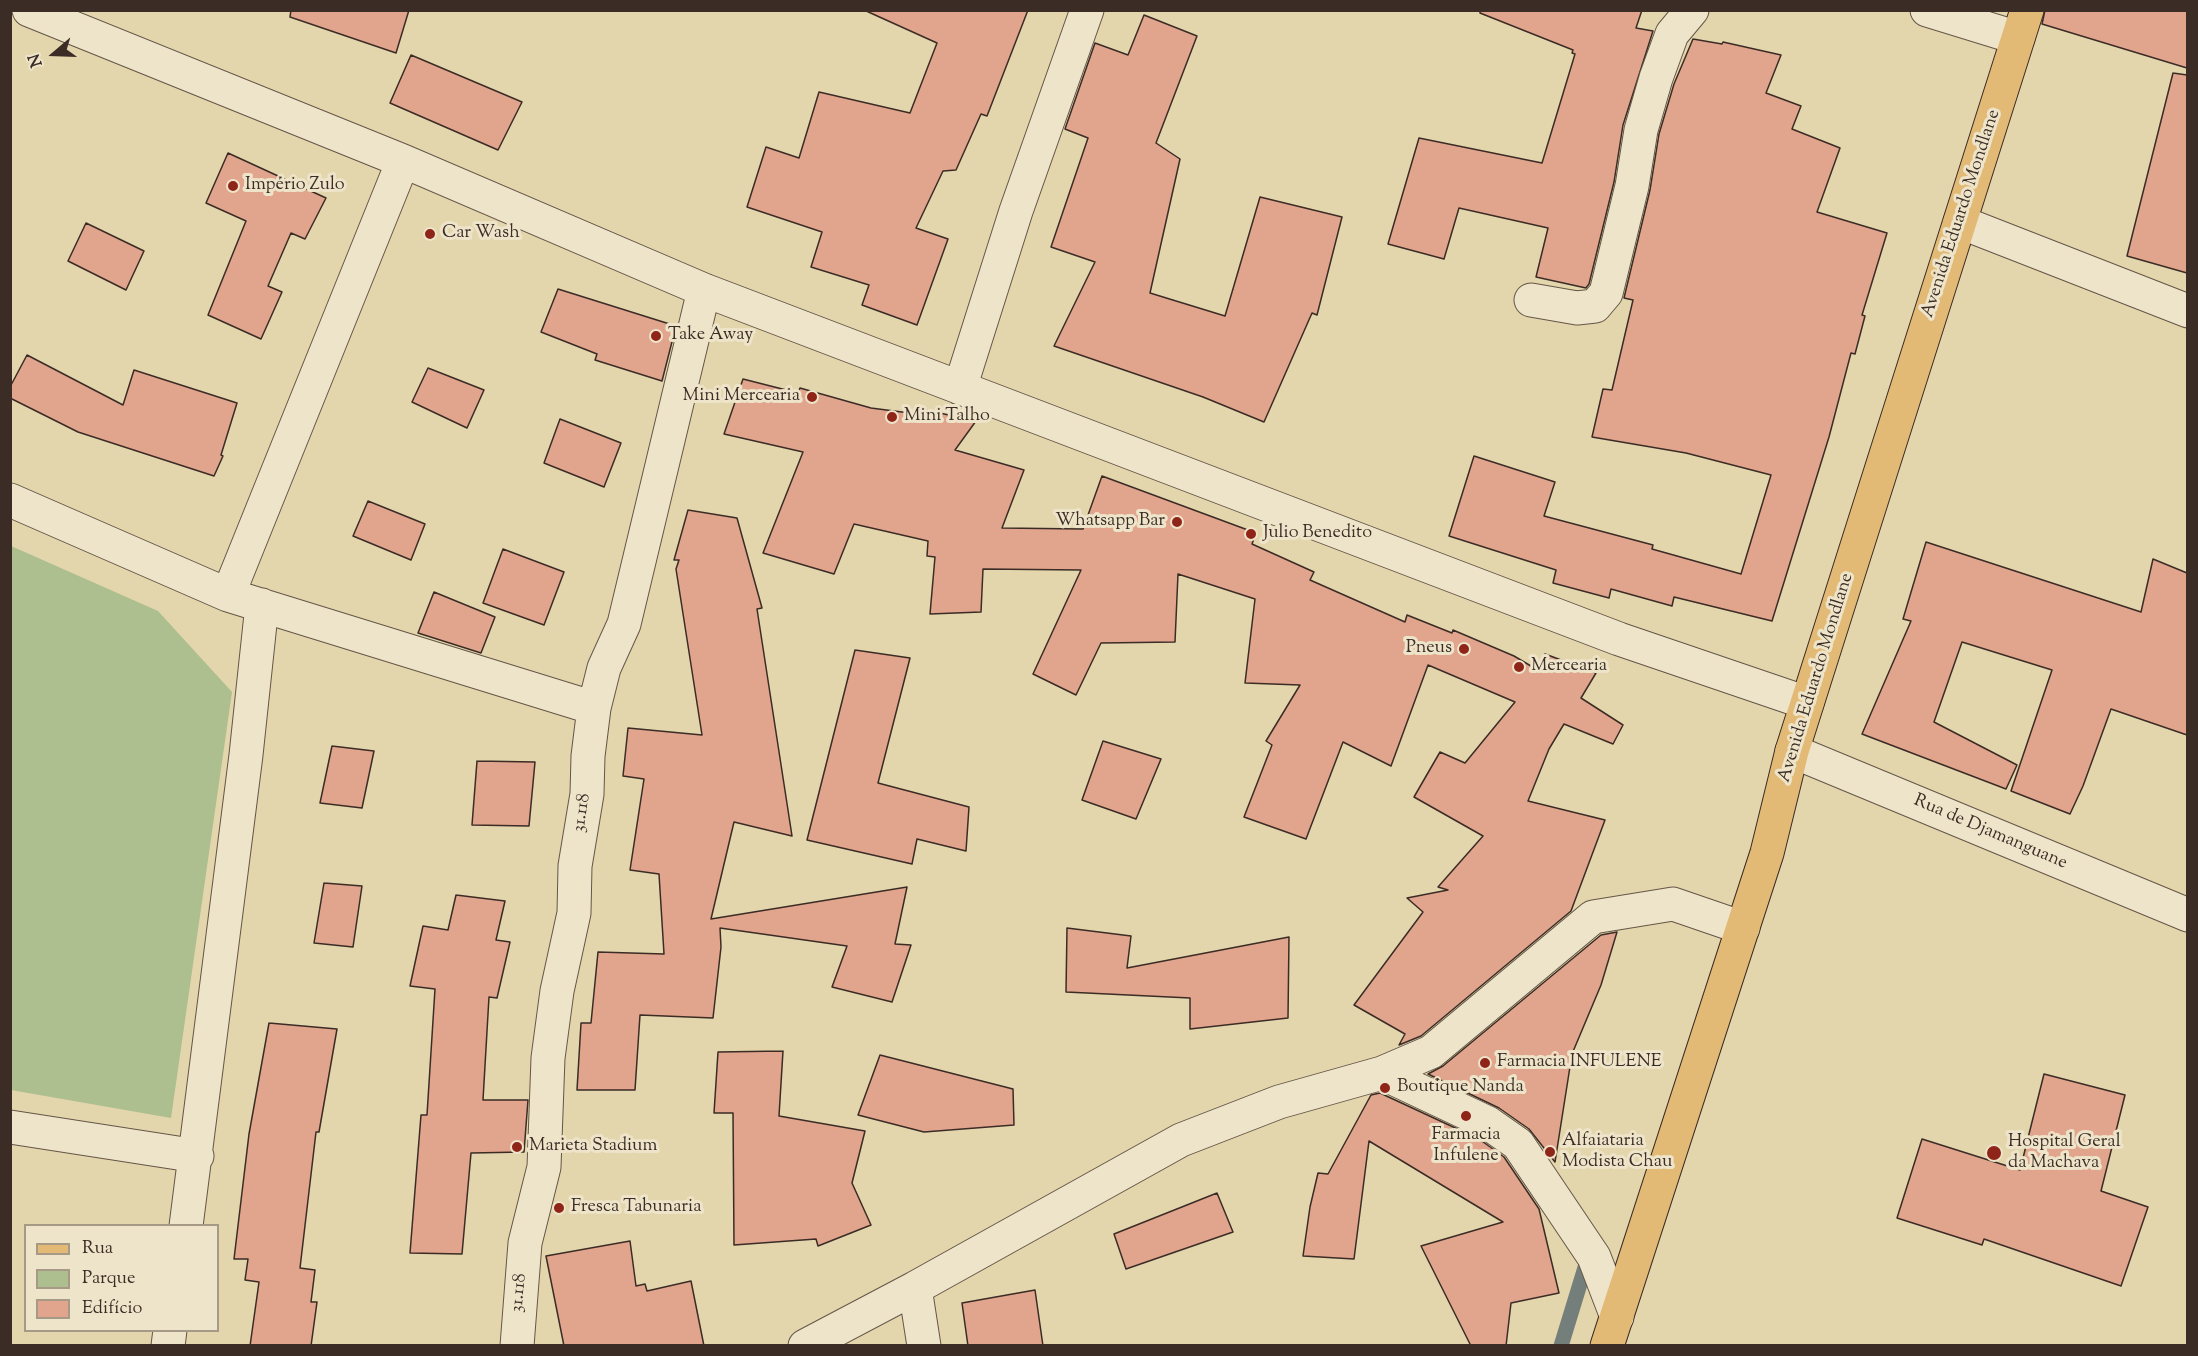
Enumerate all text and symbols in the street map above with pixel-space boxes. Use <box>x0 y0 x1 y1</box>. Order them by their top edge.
north arrow <box>24 24 84 84</box>
text: N <box>24 50 49 70</box>
street label: Avenida Eduardo Mondlane <box>1918 107 2006 321</box>
place label: Império Zulo <box>245 175 345 197</box>
marker: Império Zulo <box>226 179 240 193</box>
place label: Car Wash <box>442 223 520 245</box>
marker: Car Wash <box>423 227 437 241</box>
place label: Take Away <box>668 325 753 347</box>
marker: Take Away <box>649 329 663 343</box>
place label: Mini Mercearia <box>683 386 800 408</box>
marker: Mini Mercearia <box>805 390 819 404</box>
place label: Mini Talho <box>904 406 990 428</box>
marker: Mini Talho <box>885 410 899 424</box>
place label: Whatsapp Bar <box>1055 511 1165 533</box>
marker: Whatsapp Bar <box>1170 515 1184 529</box>
place label: Julio Benedito <box>1263 523 1372 545</box>
marker: Julio Benedito <box>1244 527 1258 541</box>
street label: Avenida Eduardo Mondlane <box>1775 571 1859 785</box>
place label: Pneus <box>1406 638 1452 660</box>
marker: Pneus <box>1457 642 1471 656</box>
place label: Mercearia <box>1531 656 1607 678</box>
marker: Mercearia <box>1512 660 1526 674</box>
street label: Rua de Djamanguane <box>1910 791 2070 875</box>
street label: 31.118 <box>570 792 596 834</box>
place label: Farmacia INFULENE <box>1497 1052 1662 1074</box>
marker: Farmacia INFULENE <box>1478 1056 1492 1070</box>
place label: Boutique Nanda <box>1397 1077 1524 1099</box>
marker: Boutique Nanda <box>1378 1081 1392 1095</box>
marker: Farmacia Infulene <box>1459 1109 1473 1123</box>
place label: Farmacia Infulene <box>1432 1125 1500 1168</box>
place label: Alfaiataria Modista Chau <box>1562 1131 1672 1174</box>
place label: Hospital Geral da Machava <box>2008 1132 2121 1174</box>
place label: Marieta Stadium <box>529 1136 657 1158</box>
marker: Marieta Stadium <box>510 1140 524 1154</box>
marker: Hospital Geral da Machava <box>1985 1144 2003 1162</box>
marker: Alfaiataria Modista Chau <box>1543 1145 1557 1159</box>
place label: Fresca Tabunaria <box>571 1197 701 1219</box>
marker: Fresca Tabunaria <box>552 1201 566 1215</box>
legend <box>24 1224 219 1332</box>
text: Rua <box>82 1236 113 1262</box>
text: Parque <box>82 1266 135 1292</box>
street label: 31.118 <box>508 1273 532 1313</box>
text: Edifício <box>82 1296 142 1322</box>

